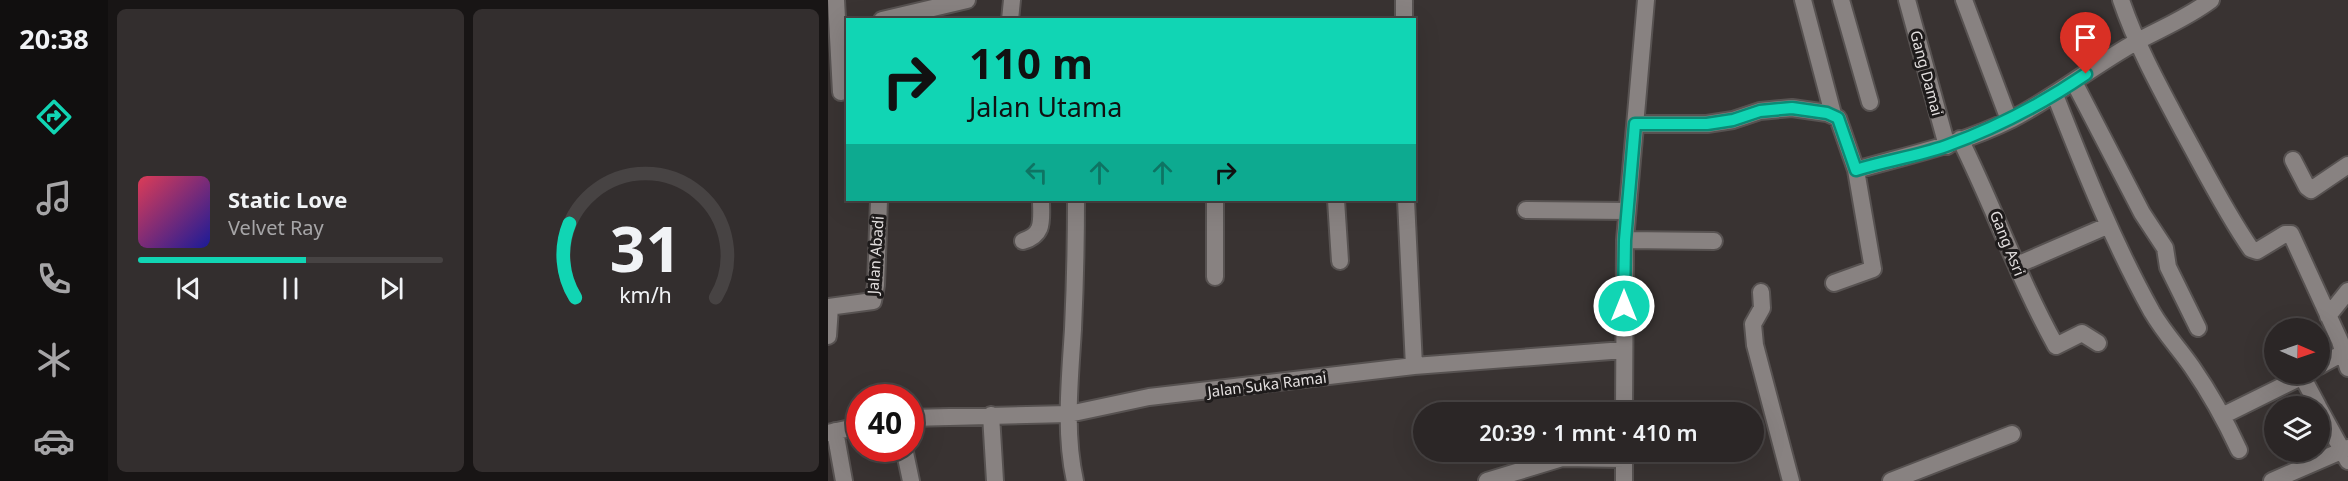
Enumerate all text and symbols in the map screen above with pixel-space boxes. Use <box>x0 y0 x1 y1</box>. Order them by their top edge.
pin <box>2060 12 2111 74</box>
text: 20:38 <box>19 20 89 57</box>
icon: arrive <box>2069 21 2102 54</box>
street label: Gang Damai <box>1906 28 1948 118</box>
text: 110 m <box>969 34 1093 91</box>
icon: right <box>870 42 948 120</box>
text: Jalan Utama <box>969 88 1122 125</box>
icon: directions <box>33 96 75 138</box>
icon: left <box>1020 156 1053 189</box>
icon: ahead <box>1083 156 1116 189</box>
icon: ahead <box>1146 156 1179 189</box>
icon: right <box>1209 156 1242 189</box>
icon: music <box>33 177 75 219</box>
text: Static Love <box>228 184 347 214</box>
text: 31 <box>610 205 681 290</box>
street label: Gang Asri <box>1986 207 2030 279</box>
text: Velvet Ray <box>228 214 324 241</box>
street label: Jalan Abadi <box>862 215 888 297</box>
icon: phone <box>33 258 75 300</box>
icon: previous <box>172 272 205 305</box>
icon: pause <box>274 272 307 305</box>
icon: next <box>375 272 408 305</box>
position arrow <box>1592 274 1656 338</box>
text: km/h <box>619 280 672 309</box>
north arrow <box>2264 318 2330 384</box>
map controls <box>2264 318 2330 462</box>
icon: climate <box>33 339 75 381</box>
street label: Jalan Suka Ramai <box>1204 367 1328 401</box>
speed limit sign: 40 <box>846 384 924 462</box>
button: layers <box>2264 396 2330 462</box>
text: 20:39 · 1 mnt · 410 m <box>1479 417 1698 447</box>
icon: car <box>33 420 75 462</box>

